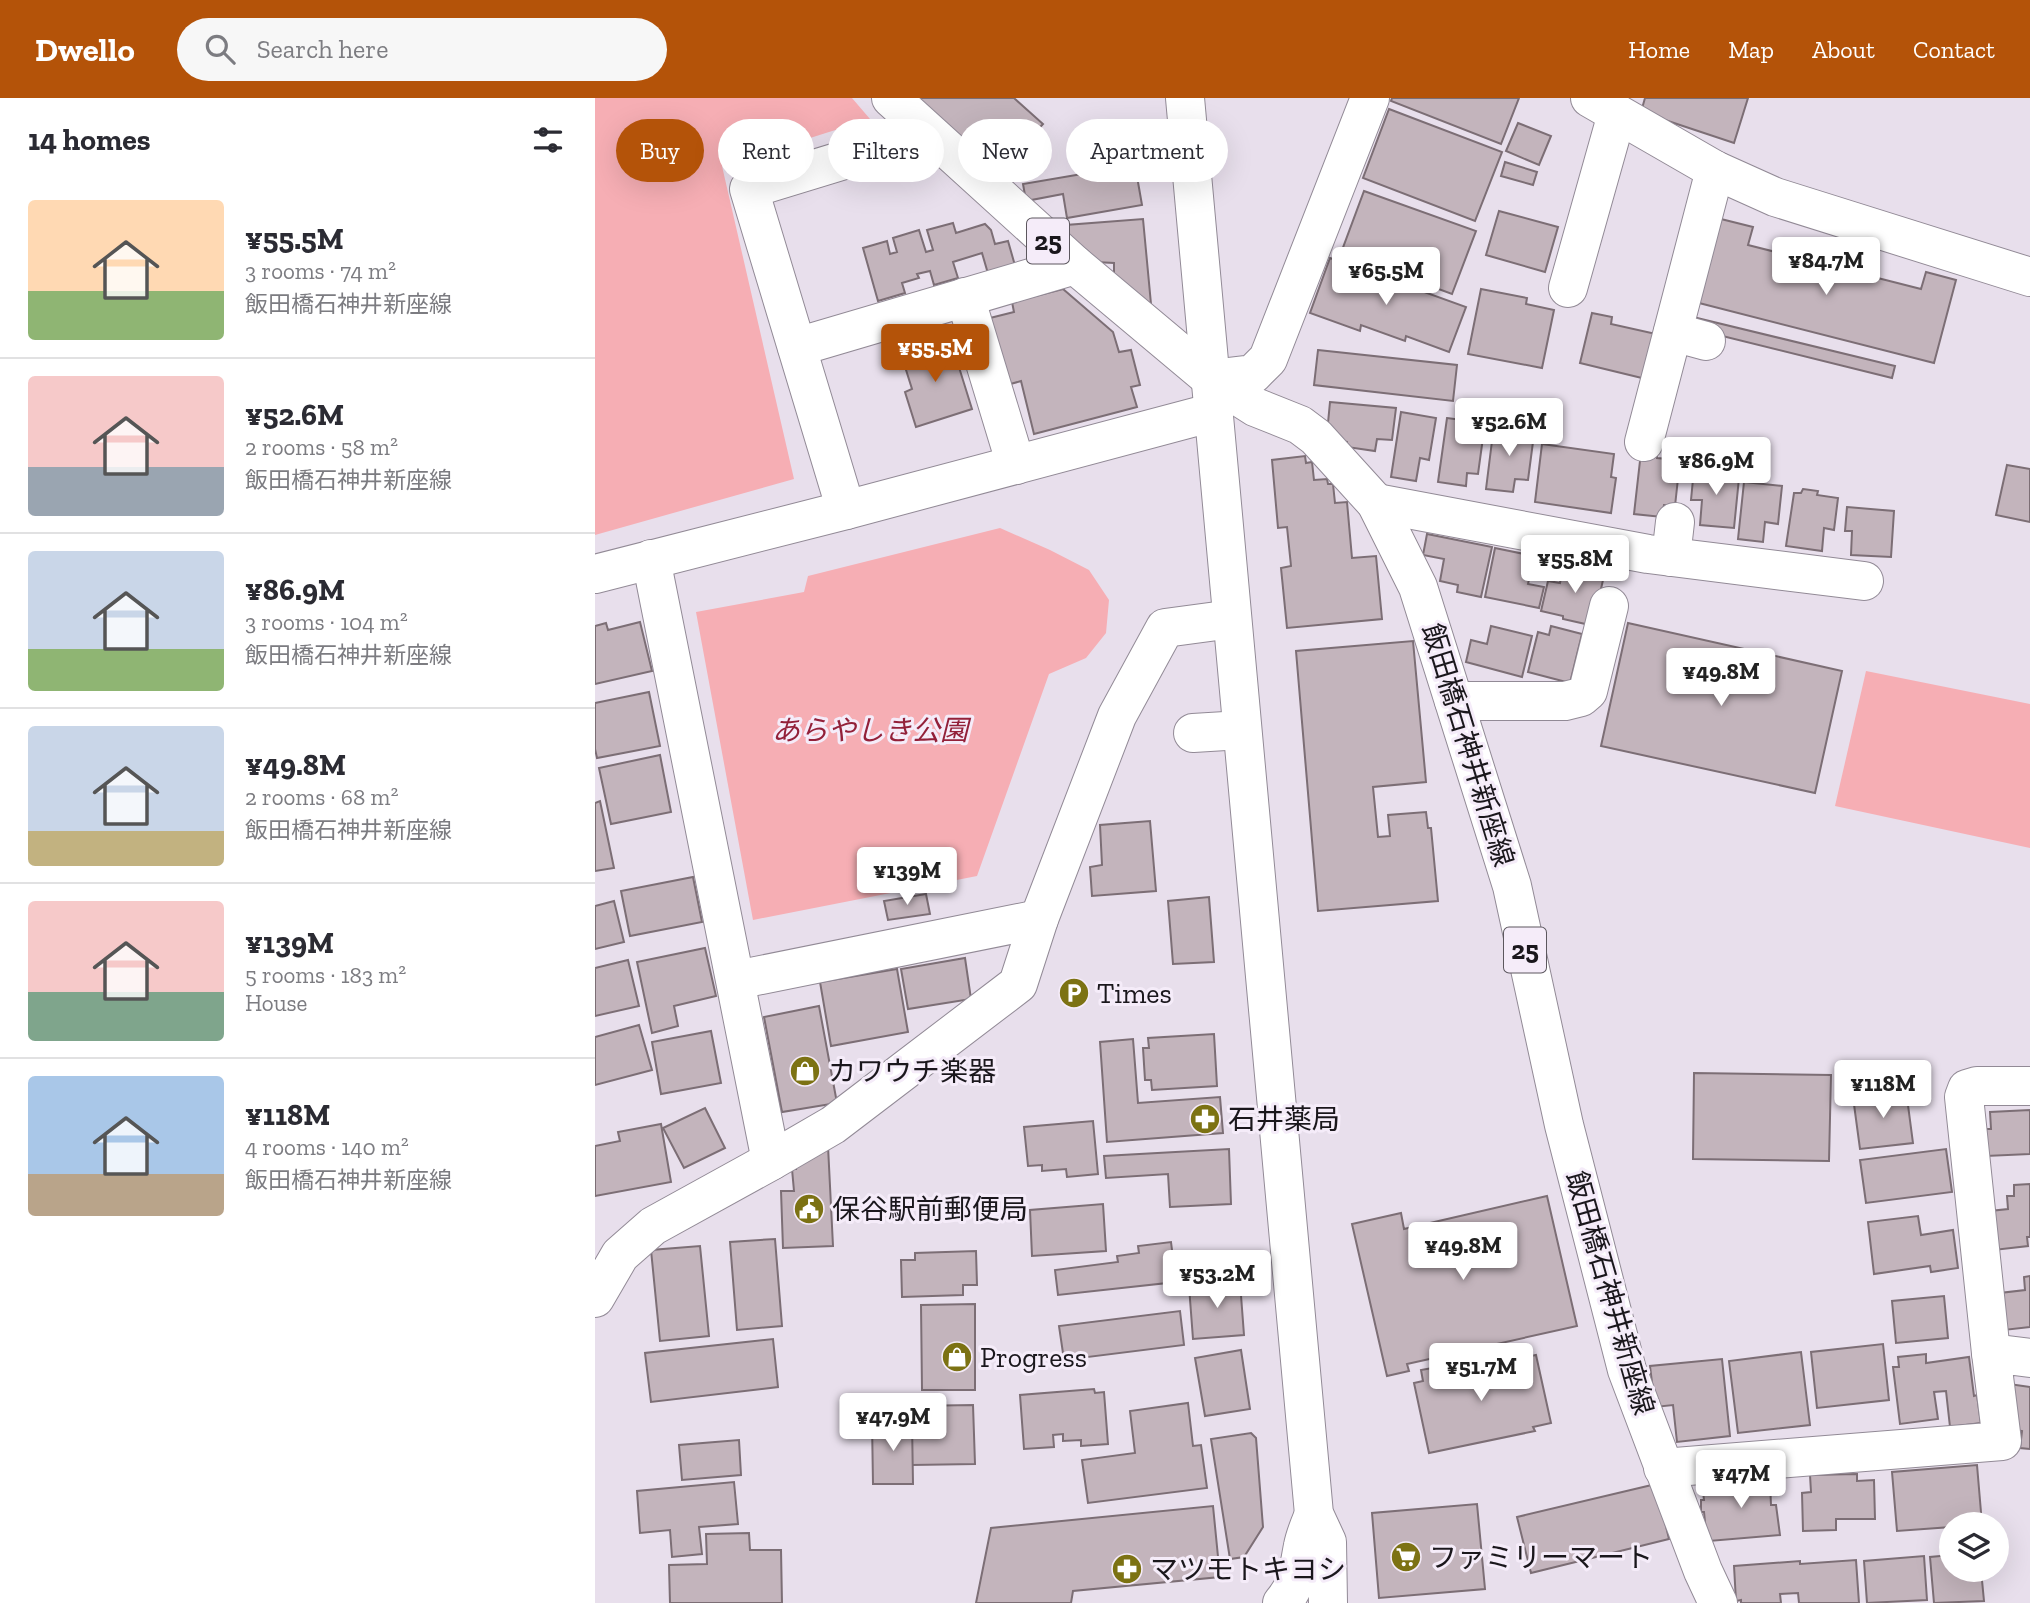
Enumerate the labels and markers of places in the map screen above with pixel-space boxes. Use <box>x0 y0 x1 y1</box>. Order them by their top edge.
pin: ¥84.7M <box>1769 238 1883 297</box>
pin: ¥65.5M <box>1329 248 1443 307</box>
pin: ¥55.5M <box>878 324 992 384</box>
pin: ¥52.6M <box>1452 398 1566 458</box>
pin: ¥86.9M <box>1659 438 1773 497</box>
pin: ¥55.8M <box>1518 536 1632 595</box>
pin: ¥49.8M <box>1664 648 1778 708</box>
pin: ¥139M <box>858 848 956 907</box>
parking icon: Times <box>1057 976 1091 1010</box>
place label: Times <box>1097 977 1172 1010</box>
shop icon: カワウチ楽器 <box>788 1054 822 1088</box>
place label: カワウチ楽器 <box>828 1055 996 1088</box>
pin: ¥118M <box>1834 1060 1932 1120</box>
pharmacy icon: 石井薬局 <box>1188 1102 1222 1136</box>
place label: 石井薬局 <box>1228 1103 1340 1136</box>
public building icon: 保谷駅前郵便局 <box>792 1192 826 1226</box>
place label: 保谷駅前郵便局 <box>832 1193 1028 1226</box>
pin: ¥49.8M <box>1406 1222 1520 1282</box>
pin: ¥53.2M <box>1160 1250 1274 1310</box>
shop icon: Progress <box>940 1340 974 1374</box>
place label: Progress <box>980 1341 1087 1374</box>
pin: ¥51.7M <box>1424 1344 1538 1403</box>
pin: ¥47.9M <box>836 1394 950 1453</box>
pin: ¥47M <box>1700 1450 1782 1510</box>
supermarket icon: ファミリーマート <box>1389 1540 1423 1574</box>
place label: ファミリーマート <box>1429 1541 1653 1574</box>
pharmacy icon: マツモトキヨシ <box>1110 1552 1144 1586</box>
place label: マツモトキヨシ <box>1150 1553 1346 1586</box>

